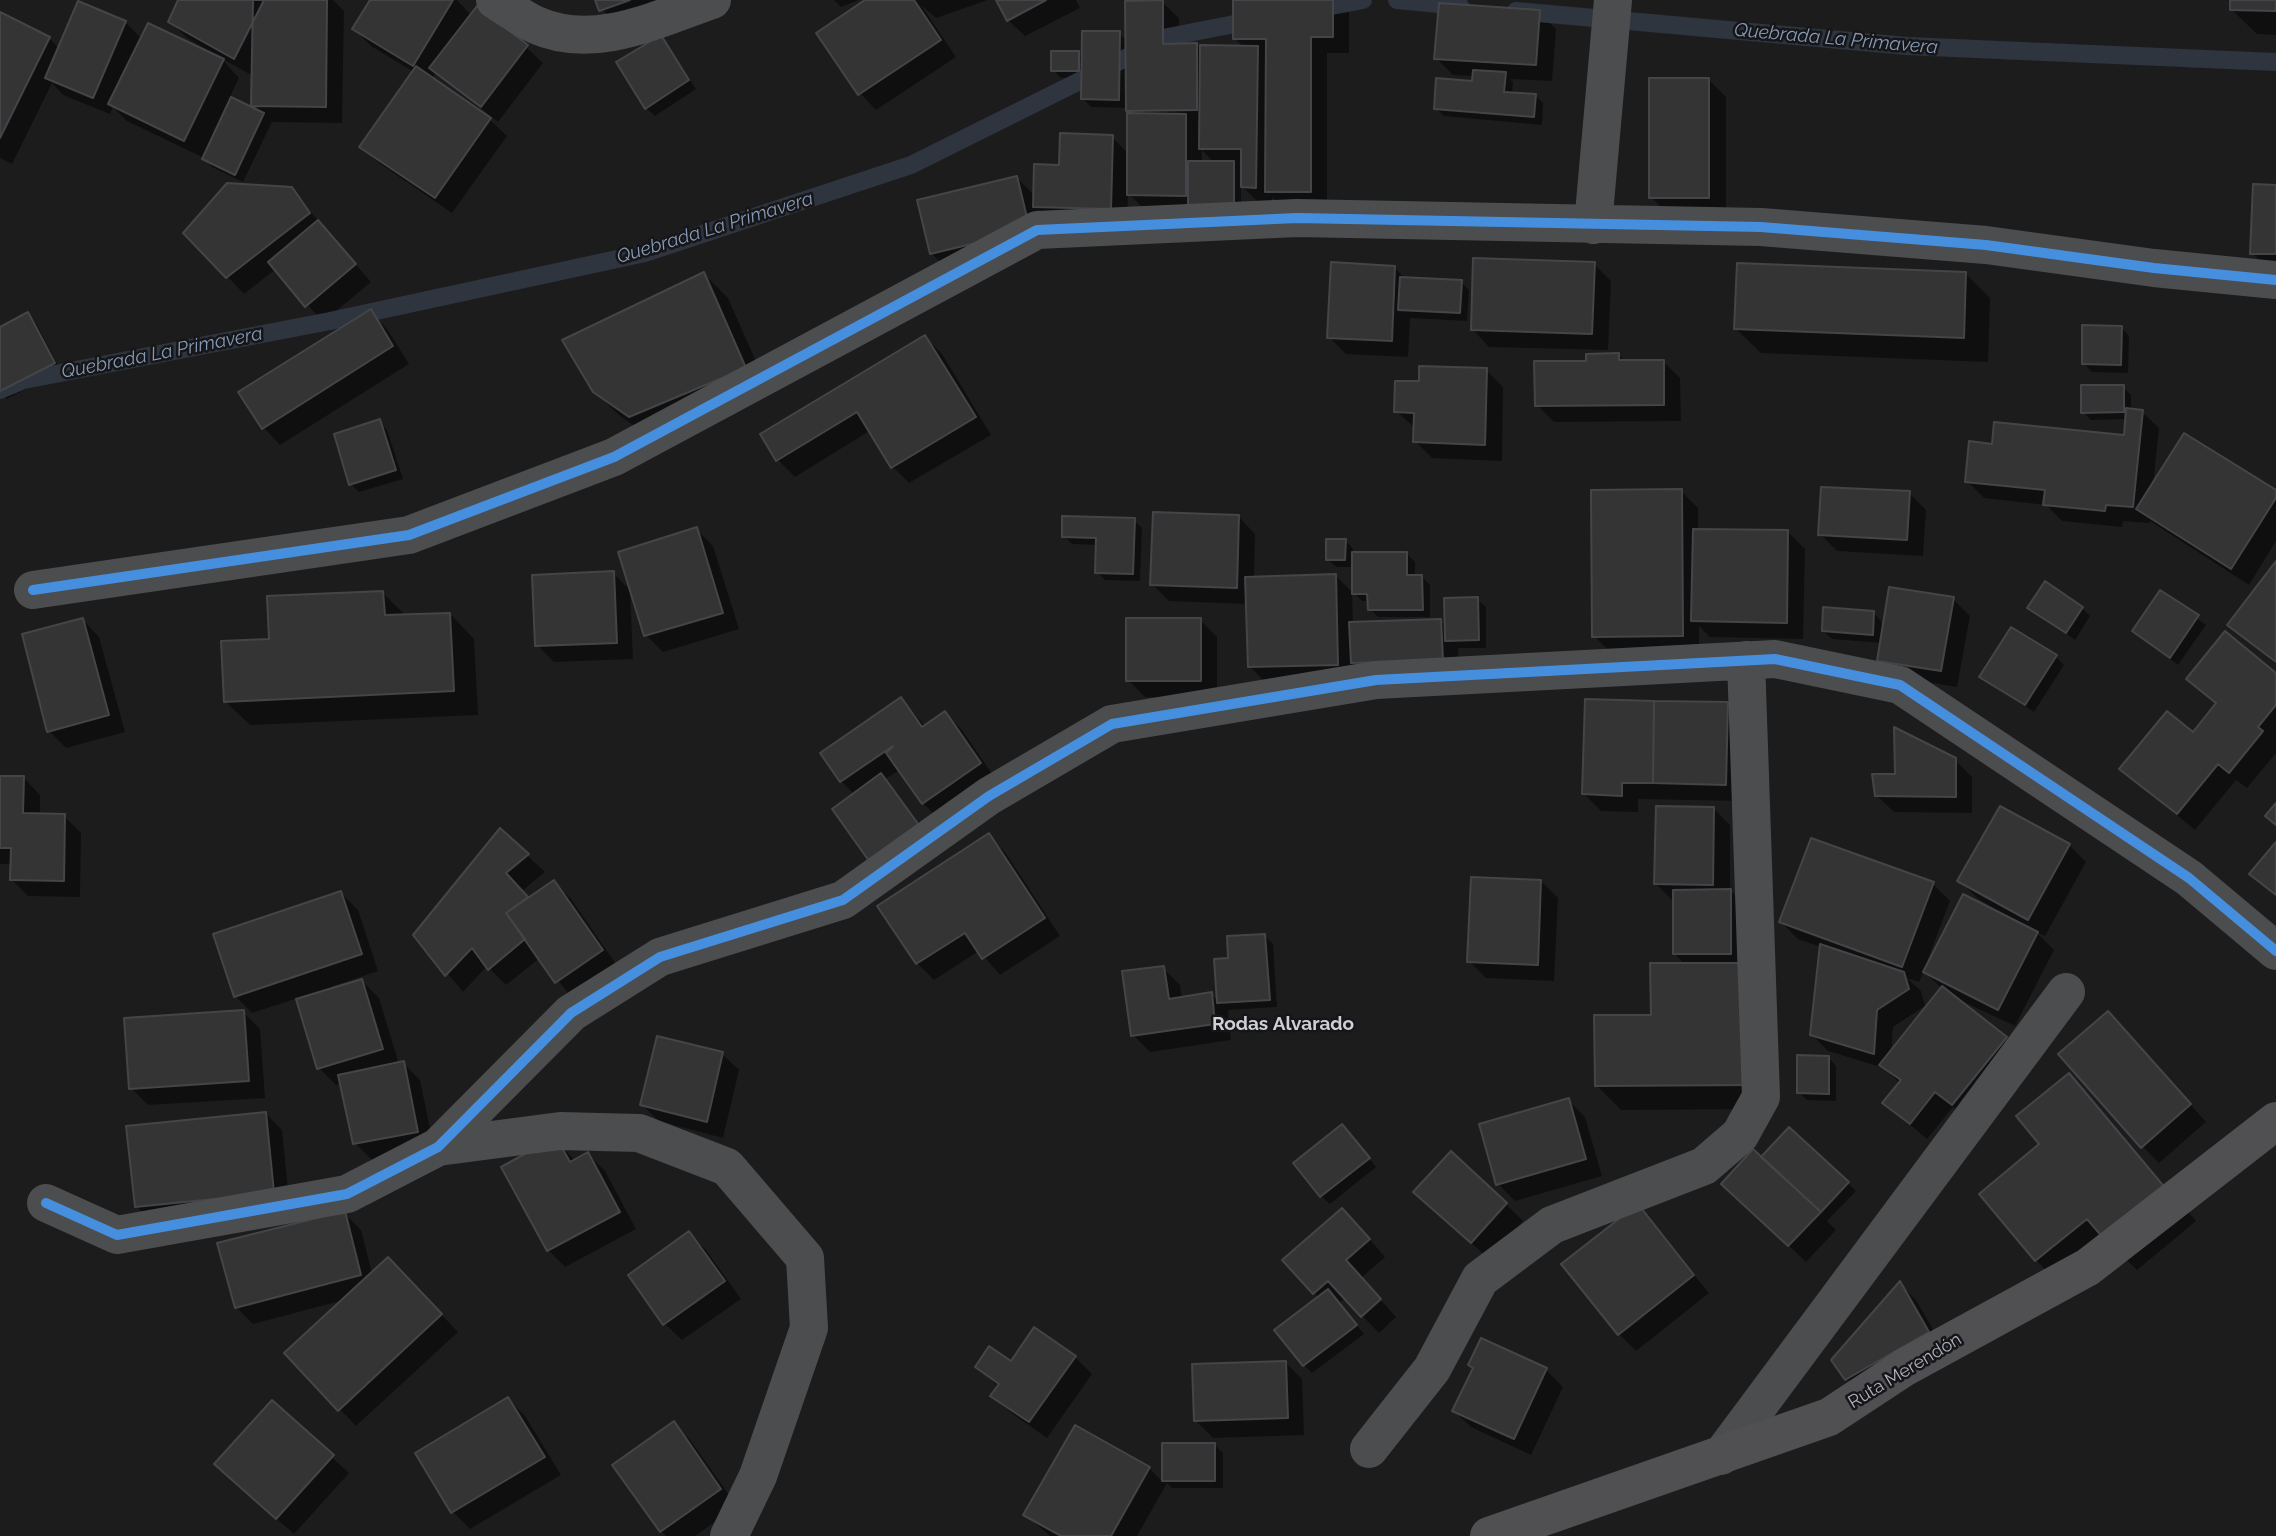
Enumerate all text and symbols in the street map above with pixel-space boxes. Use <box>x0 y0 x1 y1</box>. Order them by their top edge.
water label: Quebrada La Primavera <box>1733 19 1939 59</box>
water label: Quebrada La Primavera <box>614 187 816 269</box>
water label: Quebrada La Primavera <box>60 322 264 384</box>
district label: Rodas Alvarado <box>1212 1013 1354 1035</box>
street label: Ruta Merendón <box>1844 1329 1966 1413</box>

